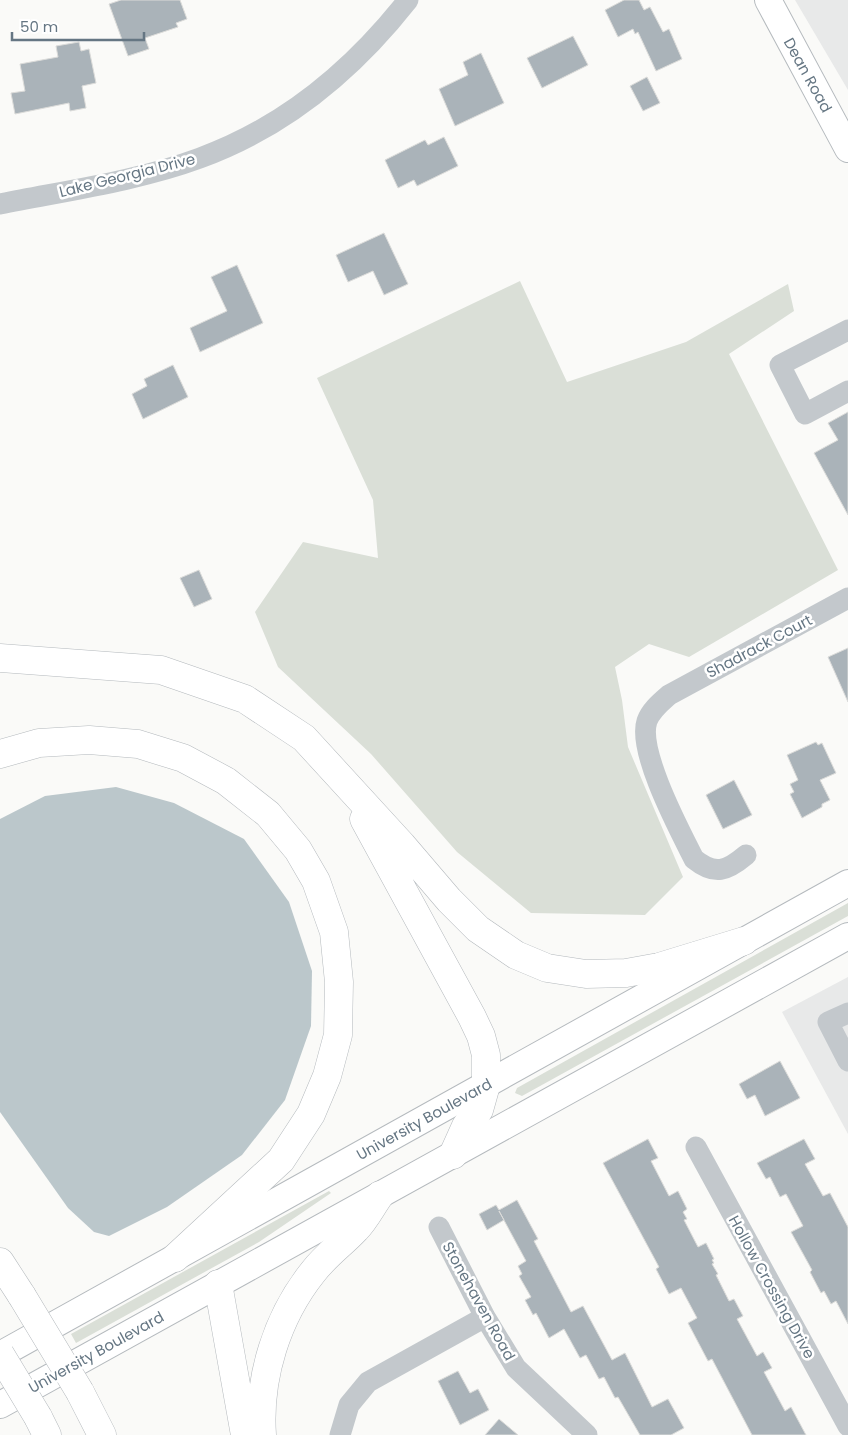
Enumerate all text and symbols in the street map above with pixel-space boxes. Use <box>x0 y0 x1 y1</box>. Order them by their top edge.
scale bar <box>12 10 145 42</box>
text: 50 m <box>20 16 58 37</box>
street label: Dean Road <box>779 34 837 116</box>
street label: Lake Georgia Drive <box>57 148 197 202</box>
street label: Shadrack Court <box>702 609 816 683</box>
street label: University Boulevard <box>353 1073 495 1165</box>
street label: Hollow Crossing Drive <box>724 1212 820 1362</box>
street label: Stonehaven Road <box>438 1238 520 1364</box>
street label: University Boulevard <box>25 1306 167 1398</box>

